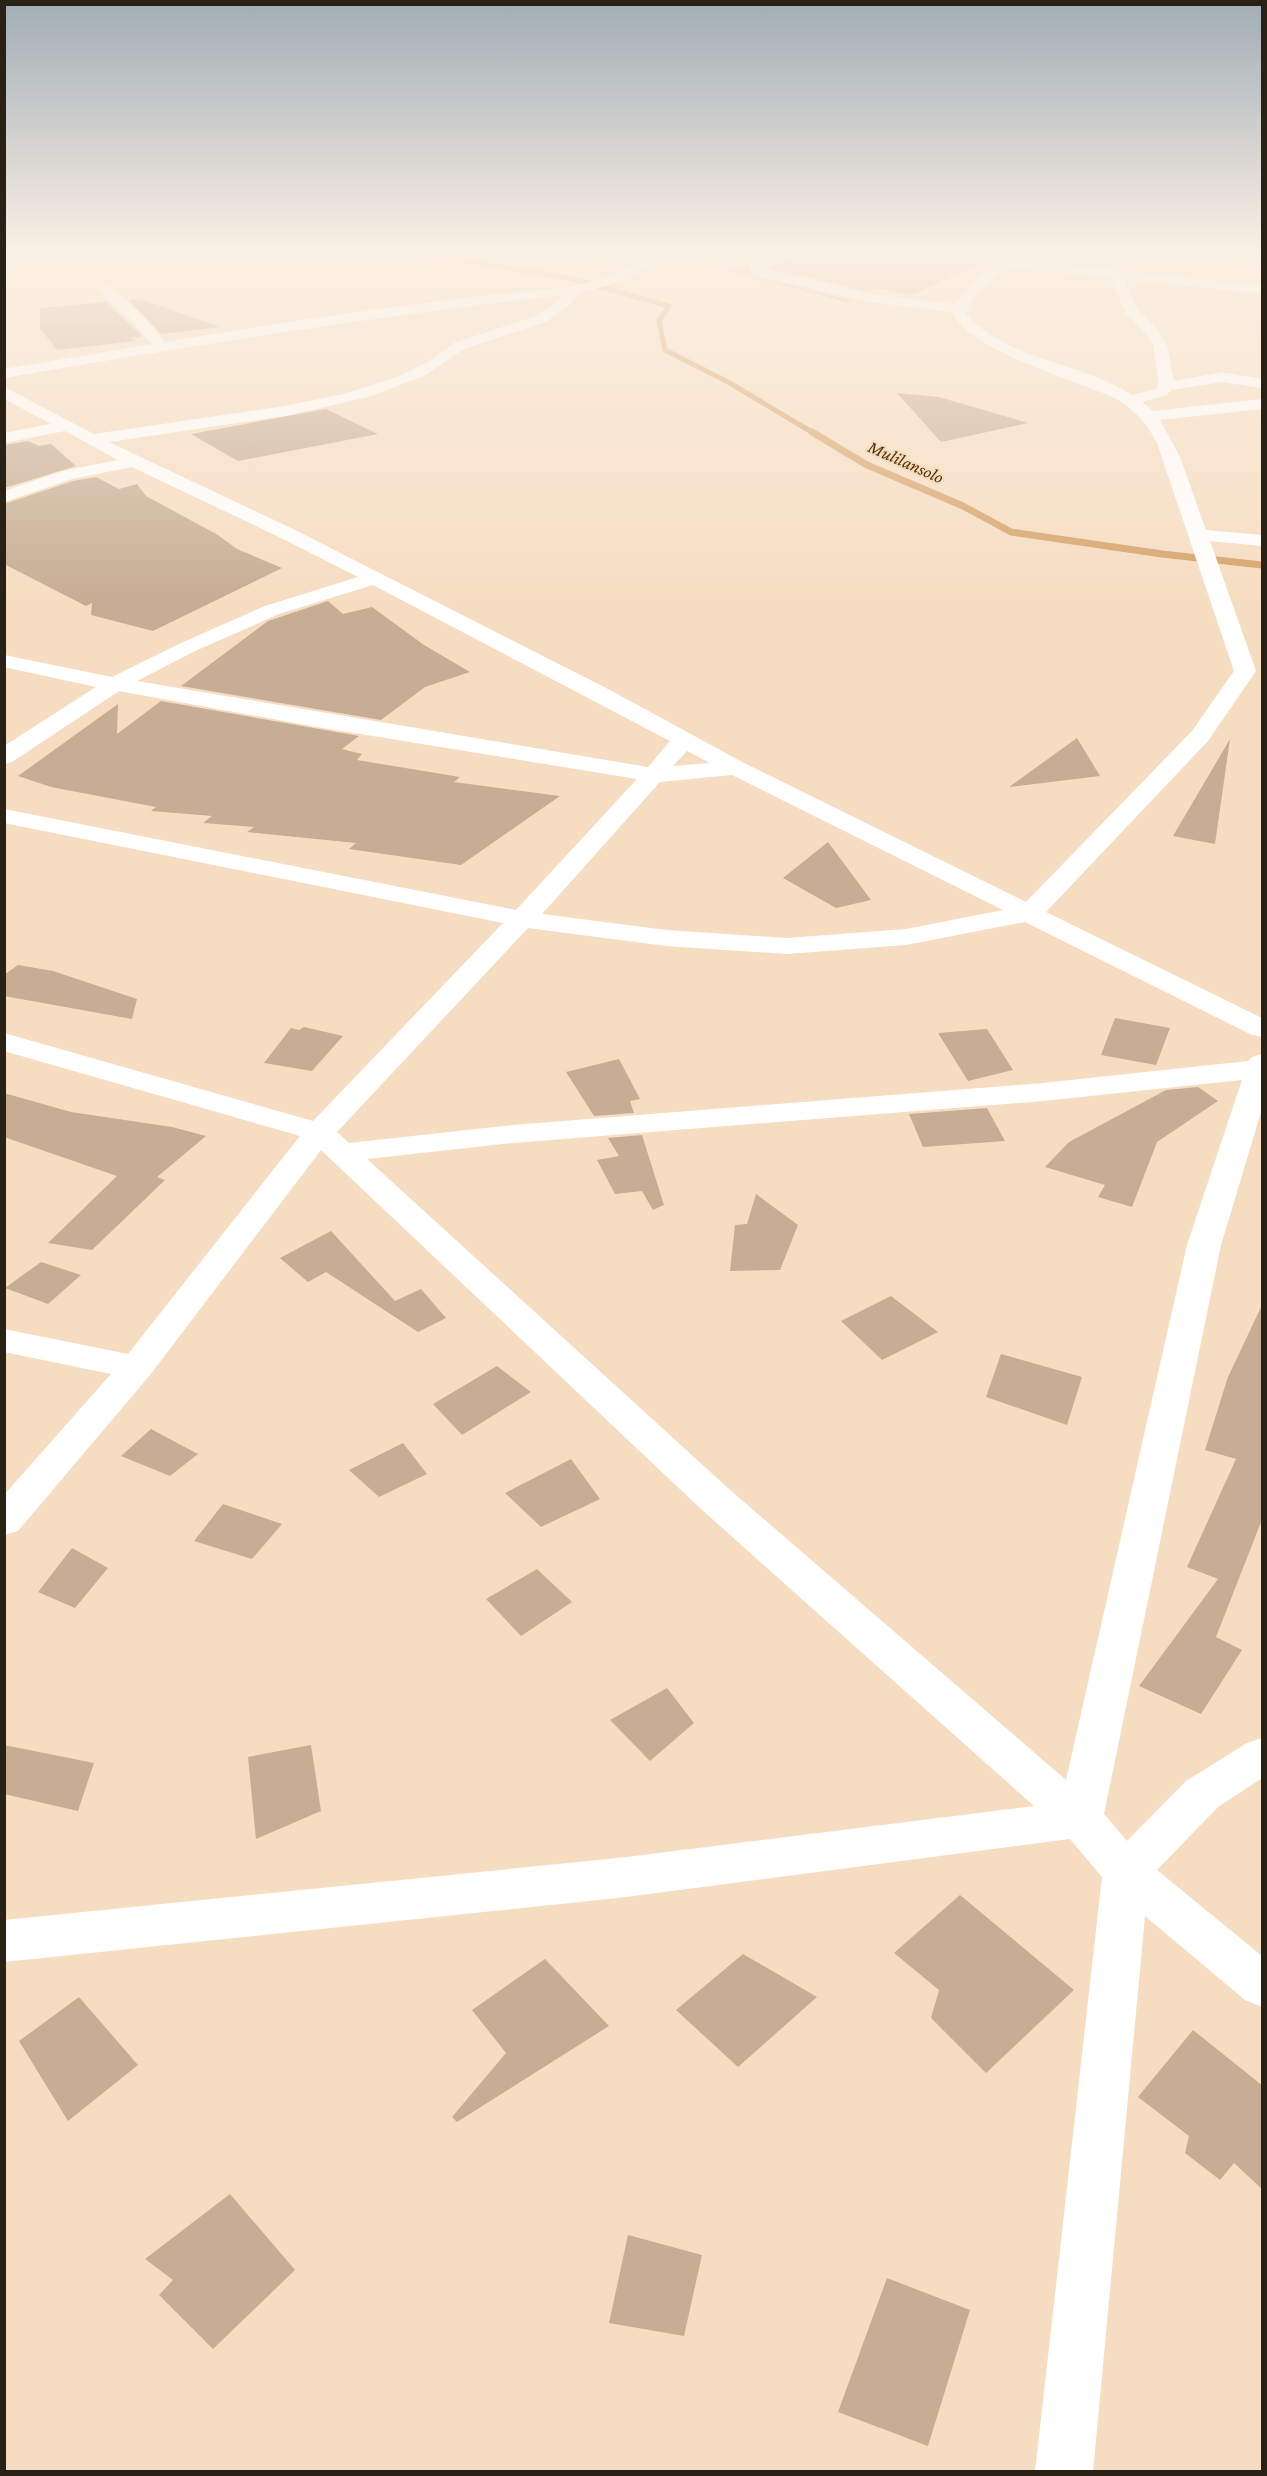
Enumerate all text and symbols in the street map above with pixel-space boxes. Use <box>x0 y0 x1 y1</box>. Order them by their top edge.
water label: Mulilansolo <box>864 436 947 488</box>

